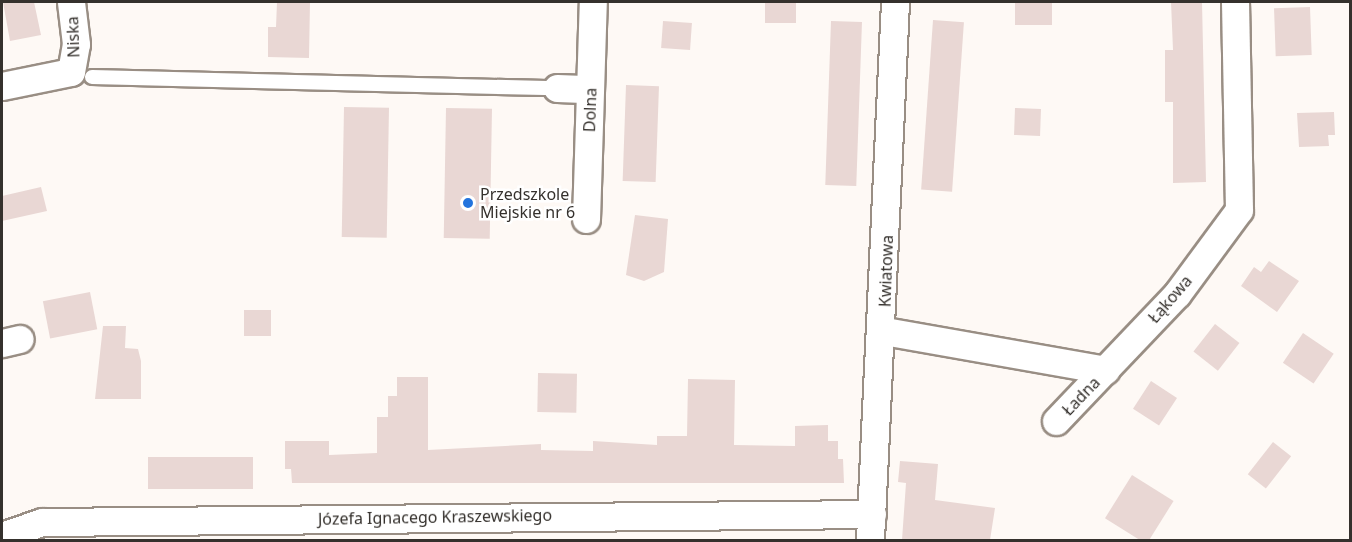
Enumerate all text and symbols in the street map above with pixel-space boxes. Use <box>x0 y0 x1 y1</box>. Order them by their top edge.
street label: Niska <box>63 16 83 58</box>
street label: Dolna <box>580 88 600 132</box>
place label: Przedszkole Miejskie nr 6 <box>480 184 575 222</box>
marker: Przedszkole Miejskie nr 6 <box>461 196 475 210</box>
street label: Kwiatowa <box>875 235 897 307</box>
street label: Łąkowa <box>1144 271 1196 327</box>
street label: Ładna <box>1058 373 1104 419</box>
street label: Józefa Ignacego Kraszewskiego <box>318 505 552 529</box>

